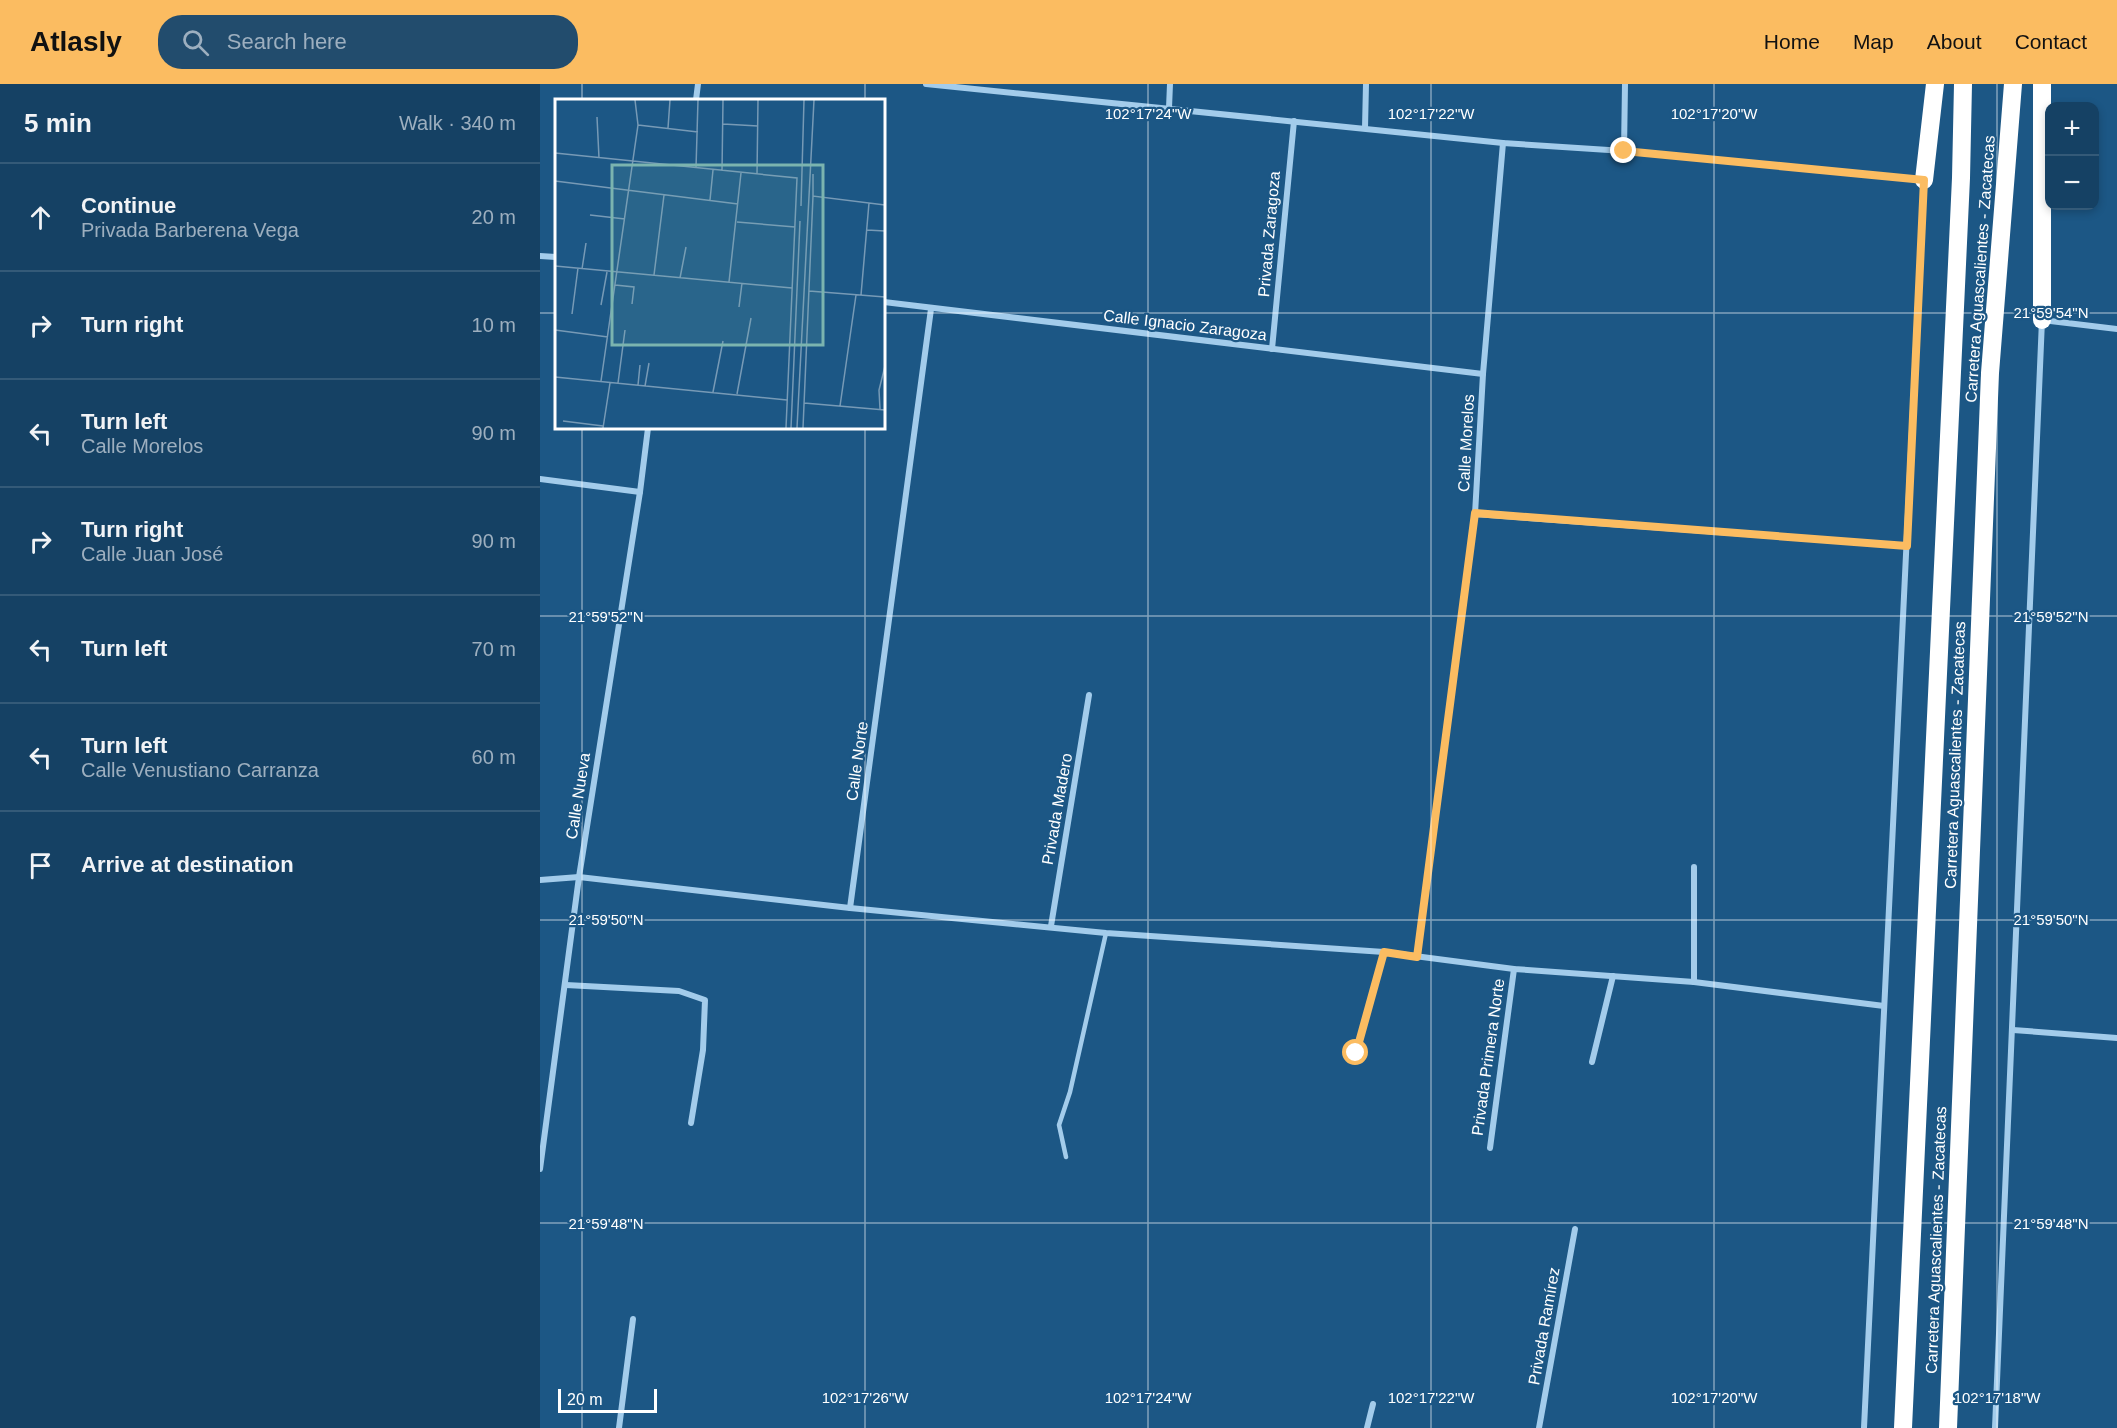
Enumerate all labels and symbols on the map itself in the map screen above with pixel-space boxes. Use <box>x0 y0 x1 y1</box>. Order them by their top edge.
inset map <box>555 99 885 429</box>
text: 102°17'24"W <box>1105 105 1192 122</box>
text: 102°17'22"W <box>1388 105 1475 122</box>
text: 102°17'20"W <box>1671 105 1758 122</box>
street label: Carretera Aguascalientes - Zacatecas <box>1962 135 1998 403</box>
route end <box>1610 137 1636 163</box>
street label: Privada Zaragoza <box>1255 170 1283 298</box>
text: 21°59'54"N <box>2013 304 2089 321</box>
street label: Calle Ignacio Zaragoza <box>1102 307 1268 343</box>
street label: Calle Morelos <box>1455 394 1477 492</box>
text: 21°59'52"N <box>568 608 644 625</box>
text: 21°59'52"N <box>2013 608 2089 625</box>
street label: Carretera Aguascalientes - Zacatecas <box>1942 621 1968 889</box>
street label: Calle Norte <box>843 720 871 802</box>
street label: Calle Nueva <box>563 752 593 840</box>
street label: Privada Madero <box>1039 752 1075 866</box>
text: 21°59'50"N <box>568 911 644 928</box>
text: 21°59'50"N <box>2013 911 2089 928</box>
street label: Privada Primera Norte <box>1469 977 1507 1137</box>
route start <box>1342 1039 1368 1065</box>
street label: Carretera Aguascalientes - Zacatecas <box>1923 1106 1949 1374</box>
text: 21°59'48"N <box>568 1215 644 1232</box>
text: 21°59'48"N <box>2013 1215 2089 1232</box>
street label: Privada Ramírez <box>1525 1266 1563 1386</box>
scale bar <box>558 1386 657 1414</box>
text: 102°17'26"W <box>822 1389 909 1406</box>
text: 102°17'24"W <box>1105 1389 1192 1406</box>
text: 102°17'22"W <box>1388 1389 1475 1406</box>
text: 102°17'20"W <box>1671 1389 1758 1406</box>
text: 102°17'18"W <box>1954 1389 2041 1406</box>

